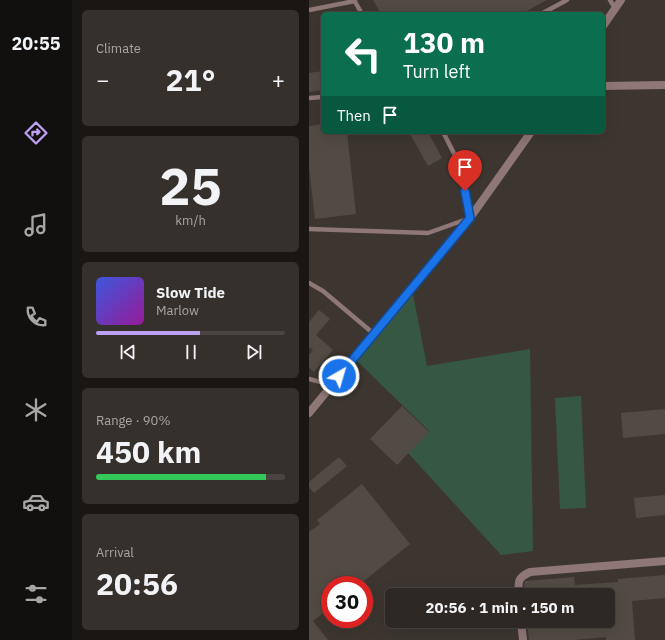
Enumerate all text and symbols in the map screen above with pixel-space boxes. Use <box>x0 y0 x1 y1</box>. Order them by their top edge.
text: 130 m <box>403 24 485 61</box>
icon: left <box>337 28 389 80</box>
text: 20:55 <box>11 32 61 55</box>
text: Climate <box>96 40 141 57</box>
text: 21° <box>165 60 216 99</box>
text: Turn left <box>403 60 471 83</box>
text: − <box>96 65 109 94</box>
text: + <box>272 65 285 94</box>
icon: arrive <box>379 104 401 126</box>
text: Then <box>337 106 371 125</box>
icon: directions <box>22 119 50 147</box>
pin <box>448 150 482 191</box>
text: 25 <box>159 152 222 219</box>
icon: arrive <box>454 156 476 178</box>
icon: music <box>22 211 50 239</box>
text: km/h <box>175 212 206 229</box>
text: Slow Tide <box>156 283 225 302</box>
text: Marlow <box>156 302 199 319</box>
icon: phone <box>22 303 50 331</box>
icon: previous <box>117 341 139 363</box>
icon: pause <box>180 341 202 363</box>
icon: next <box>243 341 265 363</box>
position arrow <box>318 355 360 397</box>
icon: climate <box>22 396 50 424</box>
text: Range · 90% <box>96 412 170 429</box>
text: 450 km <box>96 432 201 471</box>
icon: car <box>22 488 50 516</box>
text: Arrival <box>96 544 134 561</box>
text: 20:56 <box>96 564 178 603</box>
speed limit sign: 30 <box>321 576 373 628</box>
icon: filters <box>22 580 50 608</box>
text: 20:56 · 1 min · 150 m <box>426 598 574 617</box>

